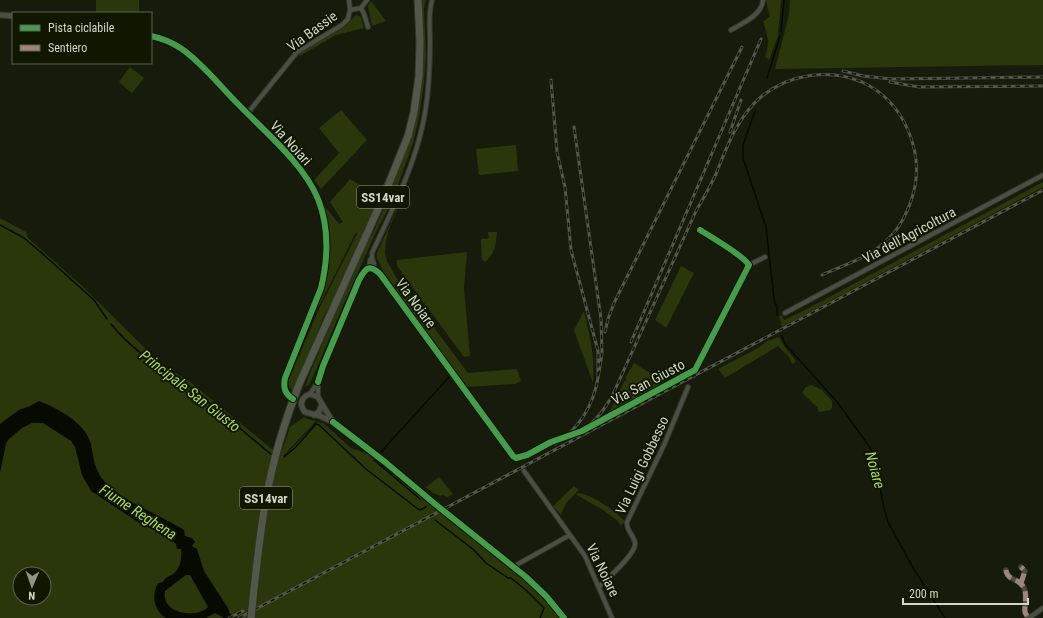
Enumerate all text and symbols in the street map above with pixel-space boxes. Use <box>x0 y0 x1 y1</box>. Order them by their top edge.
street label: Via Bassie <box>284 7 340 54</box>
legend <box>12 12 152 64</box>
text: Pista ciclabile <box>48 21 115 35</box>
text: Sentiero <box>48 41 87 55</box>
street label: Via Noiari <box>267 118 315 168</box>
road number: SS14var <box>357 186 409 208</box>
street label: Via dell'Agricoltura <box>860 204 958 266</box>
street label: Via Noiare <box>393 275 440 331</box>
water label: Principale San Giusto <box>136 346 244 436</box>
street label: Via San Giusto <box>609 356 687 408</box>
street label: Via Luigi Gobbesso <box>612 414 672 516</box>
water label: Noiare <box>861 449 889 491</box>
water label: Fiume Reghena <box>96 480 180 544</box>
road number: SS14var <box>240 487 292 509</box>
street label: Via Noiare <box>583 541 623 600</box>
north arrow <box>12 566 52 606</box>
scale bar <box>903 580 1028 606</box>
text: 200 m <box>909 587 939 601</box>
text: N <box>28 589 35 602</box>

